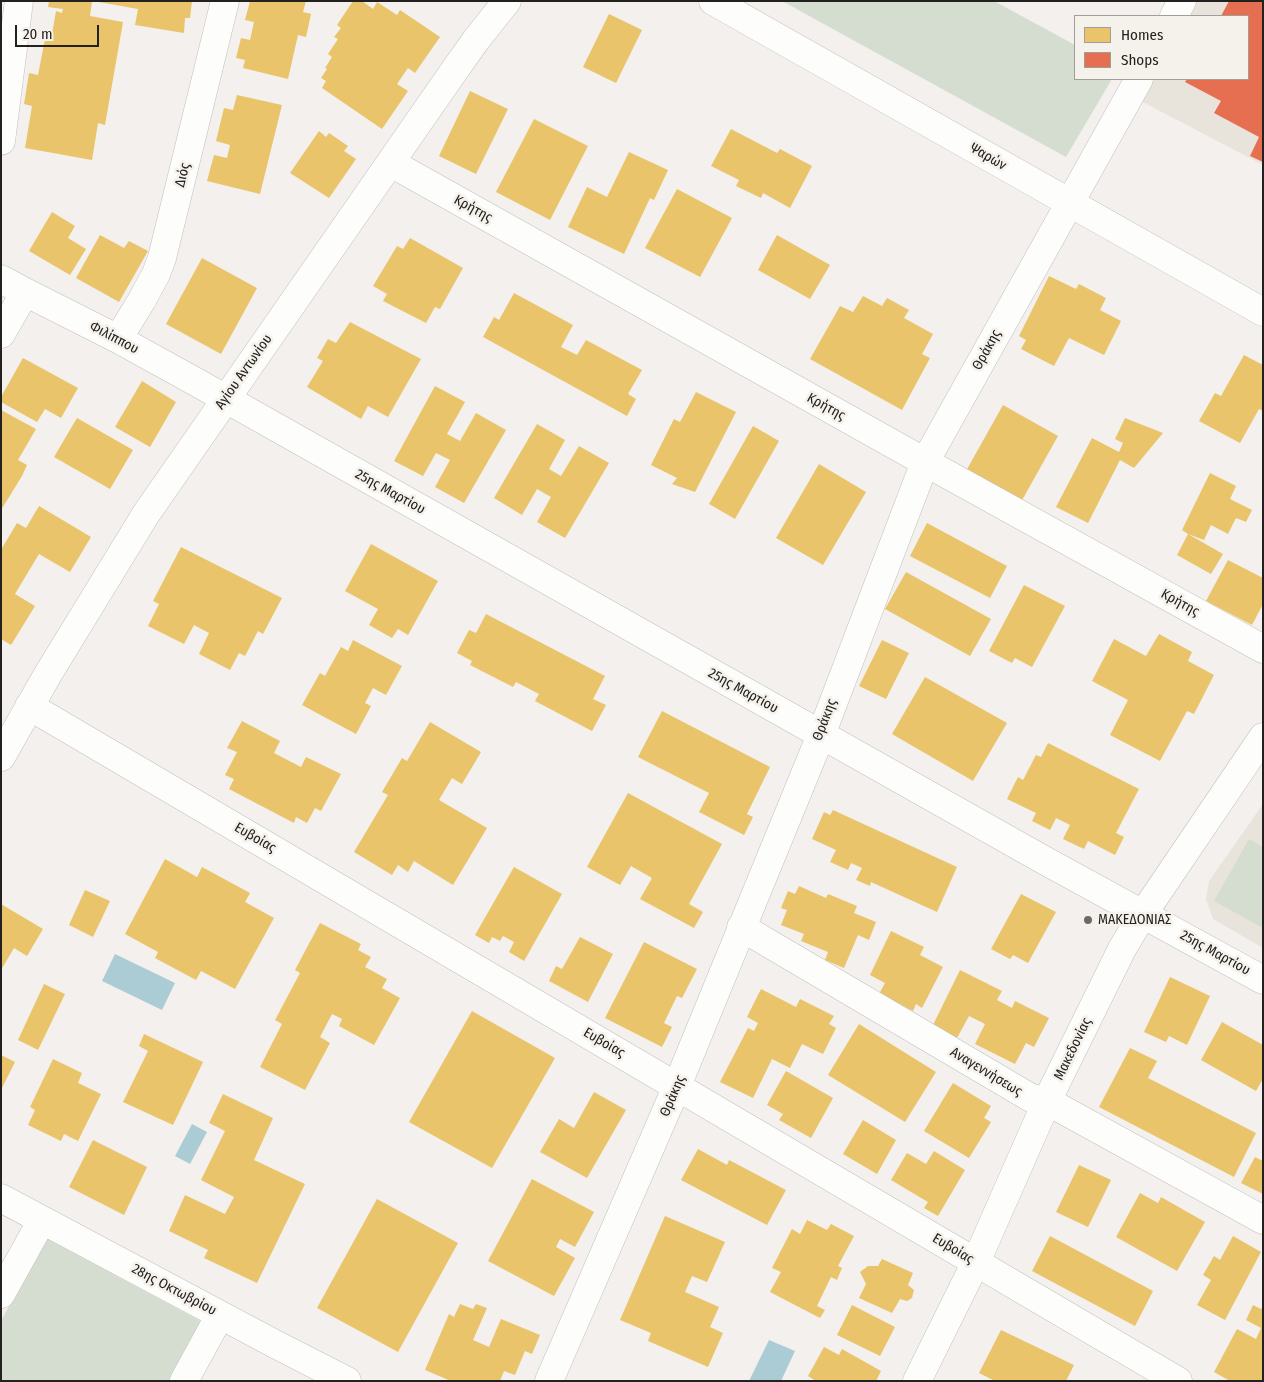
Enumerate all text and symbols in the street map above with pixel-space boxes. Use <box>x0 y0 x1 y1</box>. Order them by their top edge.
scale bar <box>18 15 101 47</box>
legend <box>1074 15 1249 80</box>
text: 20 m <box>23 25 53 43</box>
text: Homes <box>1121 26 1163 44</box>
text: Shops <box>1121 51 1159 69</box>
street label: Ψαρών <box>967 140 1009 174</box>
street label: Διός <box>172 161 194 189</box>
street label: Κρήτης <box>451 192 495 226</box>
street label: Φιλίππου <box>87 318 141 358</box>
street label: Θράκης <box>969 327 1005 373</box>
street label: Αγίου Αντωνίου <box>212 331 276 413</box>
street label: Κρήτης <box>804 390 848 424</box>
street label: 25ης Μαρτίου <box>352 466 428 518</box>
street label: Κρήτης <box>1158 586 1202 620</box>
street label: 25ης Μαρτίου <box>705 665 781 717</box>
street label: Θράκης <box>809 697 841 743</box>
street label: Ευβοίας <box>231 819 279 857</box>
place label: ΜΑΚΕΔΟΝΙΑΣ <box>1098 912 1171 928</box>
marker: ΜΑΚΕΔΟΝΙΑΣ <box>1082 914 1094 926</box>
street label: 25ης Μαρτίου <box>1177 927 1253 979</box>
street label: Μακεδονίας <box>1051 1015 1095 1083</box>
street label: Ευβοίας <box>580 1024 628 1062</box>
street label: Αναγεννήσεως <box>947 1044 1025 1100</box>
street label: Θράκης <box>657 1073 689 1119</box>
street label: Ευβοίας <box>929 1230 977 1268</box>
street label: 28ης Οκτωβρίου <box>129 1261 219 1319</box>

